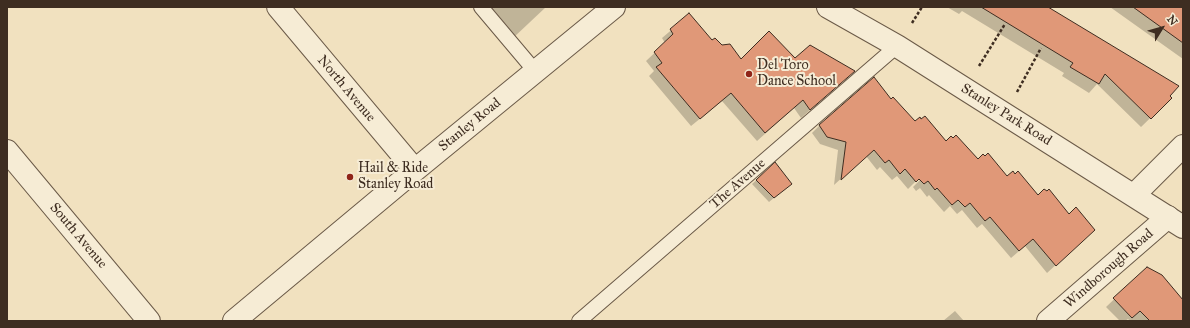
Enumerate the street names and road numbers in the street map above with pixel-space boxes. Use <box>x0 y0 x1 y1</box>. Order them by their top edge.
street label: North Avenue <box>313 52 379 126</box>
street label: Stanley Park Road <box>958 80 1054 150</box>
street label: Stanley Road <box>435 95 505 155</box>
street label: The Avenue <box>707 155 769 213</box>
street label: South Avenue <box>46 200 110 272</box>
street label: Windborough Road <box>1061 226 1157 312</box>

